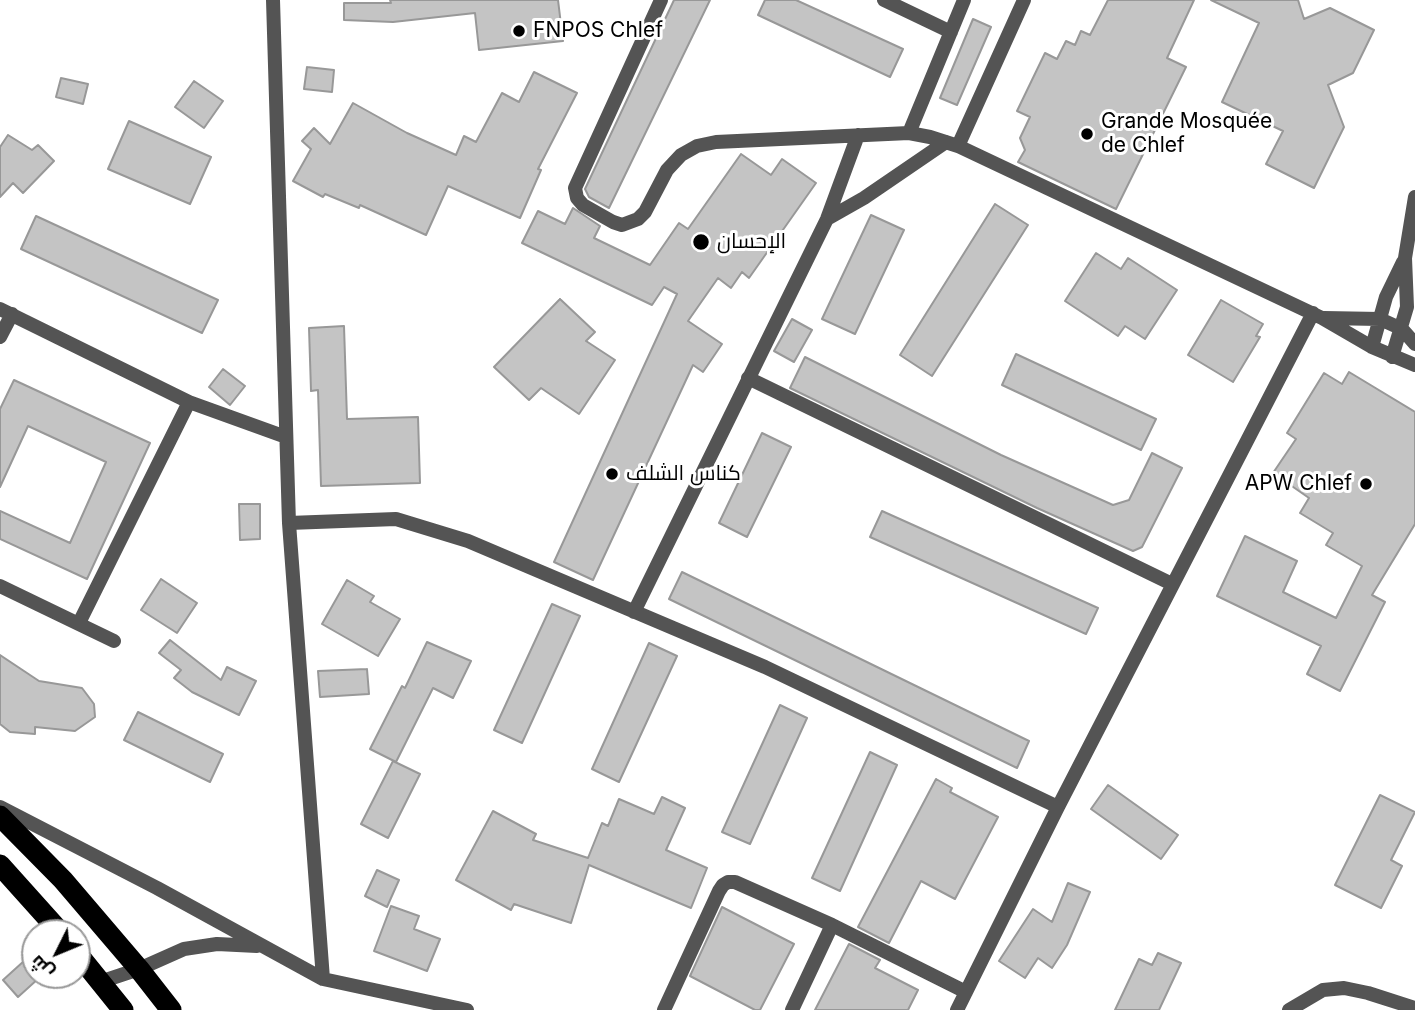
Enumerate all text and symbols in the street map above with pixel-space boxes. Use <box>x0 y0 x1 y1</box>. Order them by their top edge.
place label: FNPOS Chlef <box>533 18 663 44</box>
marker: FNPOS Chlef <box>511 23 527 39</box>
place label: Grande Mosquée de Chlef <box>1101 109 1272 159</box>
marker: Grande Mosquée de Chlef <box>1079 126 1095 142</box>
place label: الإحسان <box>717 229 786 255</box>
marker: الإحسان <box>691 232 711 252</box>
place label: كناس الشلف <box>626 461 741 487</box>
marker: كناس الشلف <box>604 466 620 482</box>
place label: APW Chlef <box>1245 471 1352 497</box>
marker: APW Chlef <box>1358 476 1374 492</box>
north arrow <box>21 919 91 989</box>
text: ش <box>25 951 58 984</box>

